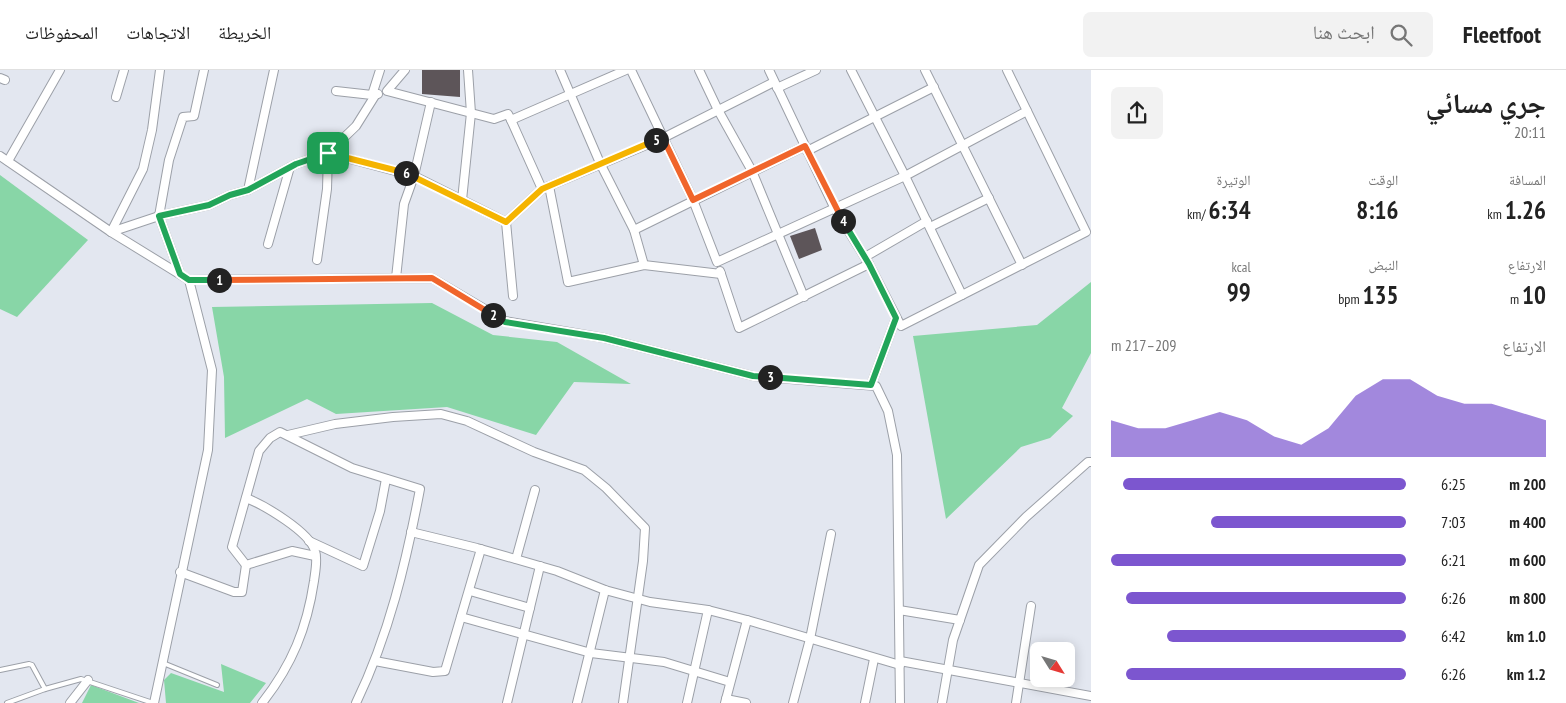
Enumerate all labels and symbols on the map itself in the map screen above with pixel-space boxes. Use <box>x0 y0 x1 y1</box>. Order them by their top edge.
pin: 5 <box>644 128 668 152</box>
pin <box>307 132 349 174</box>
pin: 6 <box>394 160 418 186</box>
pin: 4 <box>830 208 856 234</box>
pin: 1 <box>206 268 232 292</box>
pin: 2 <box>480 302 506 328</box>
pin: 3 <box>758 364 782 390</box>
north arrow <box>1030 642 1075 688</box>

